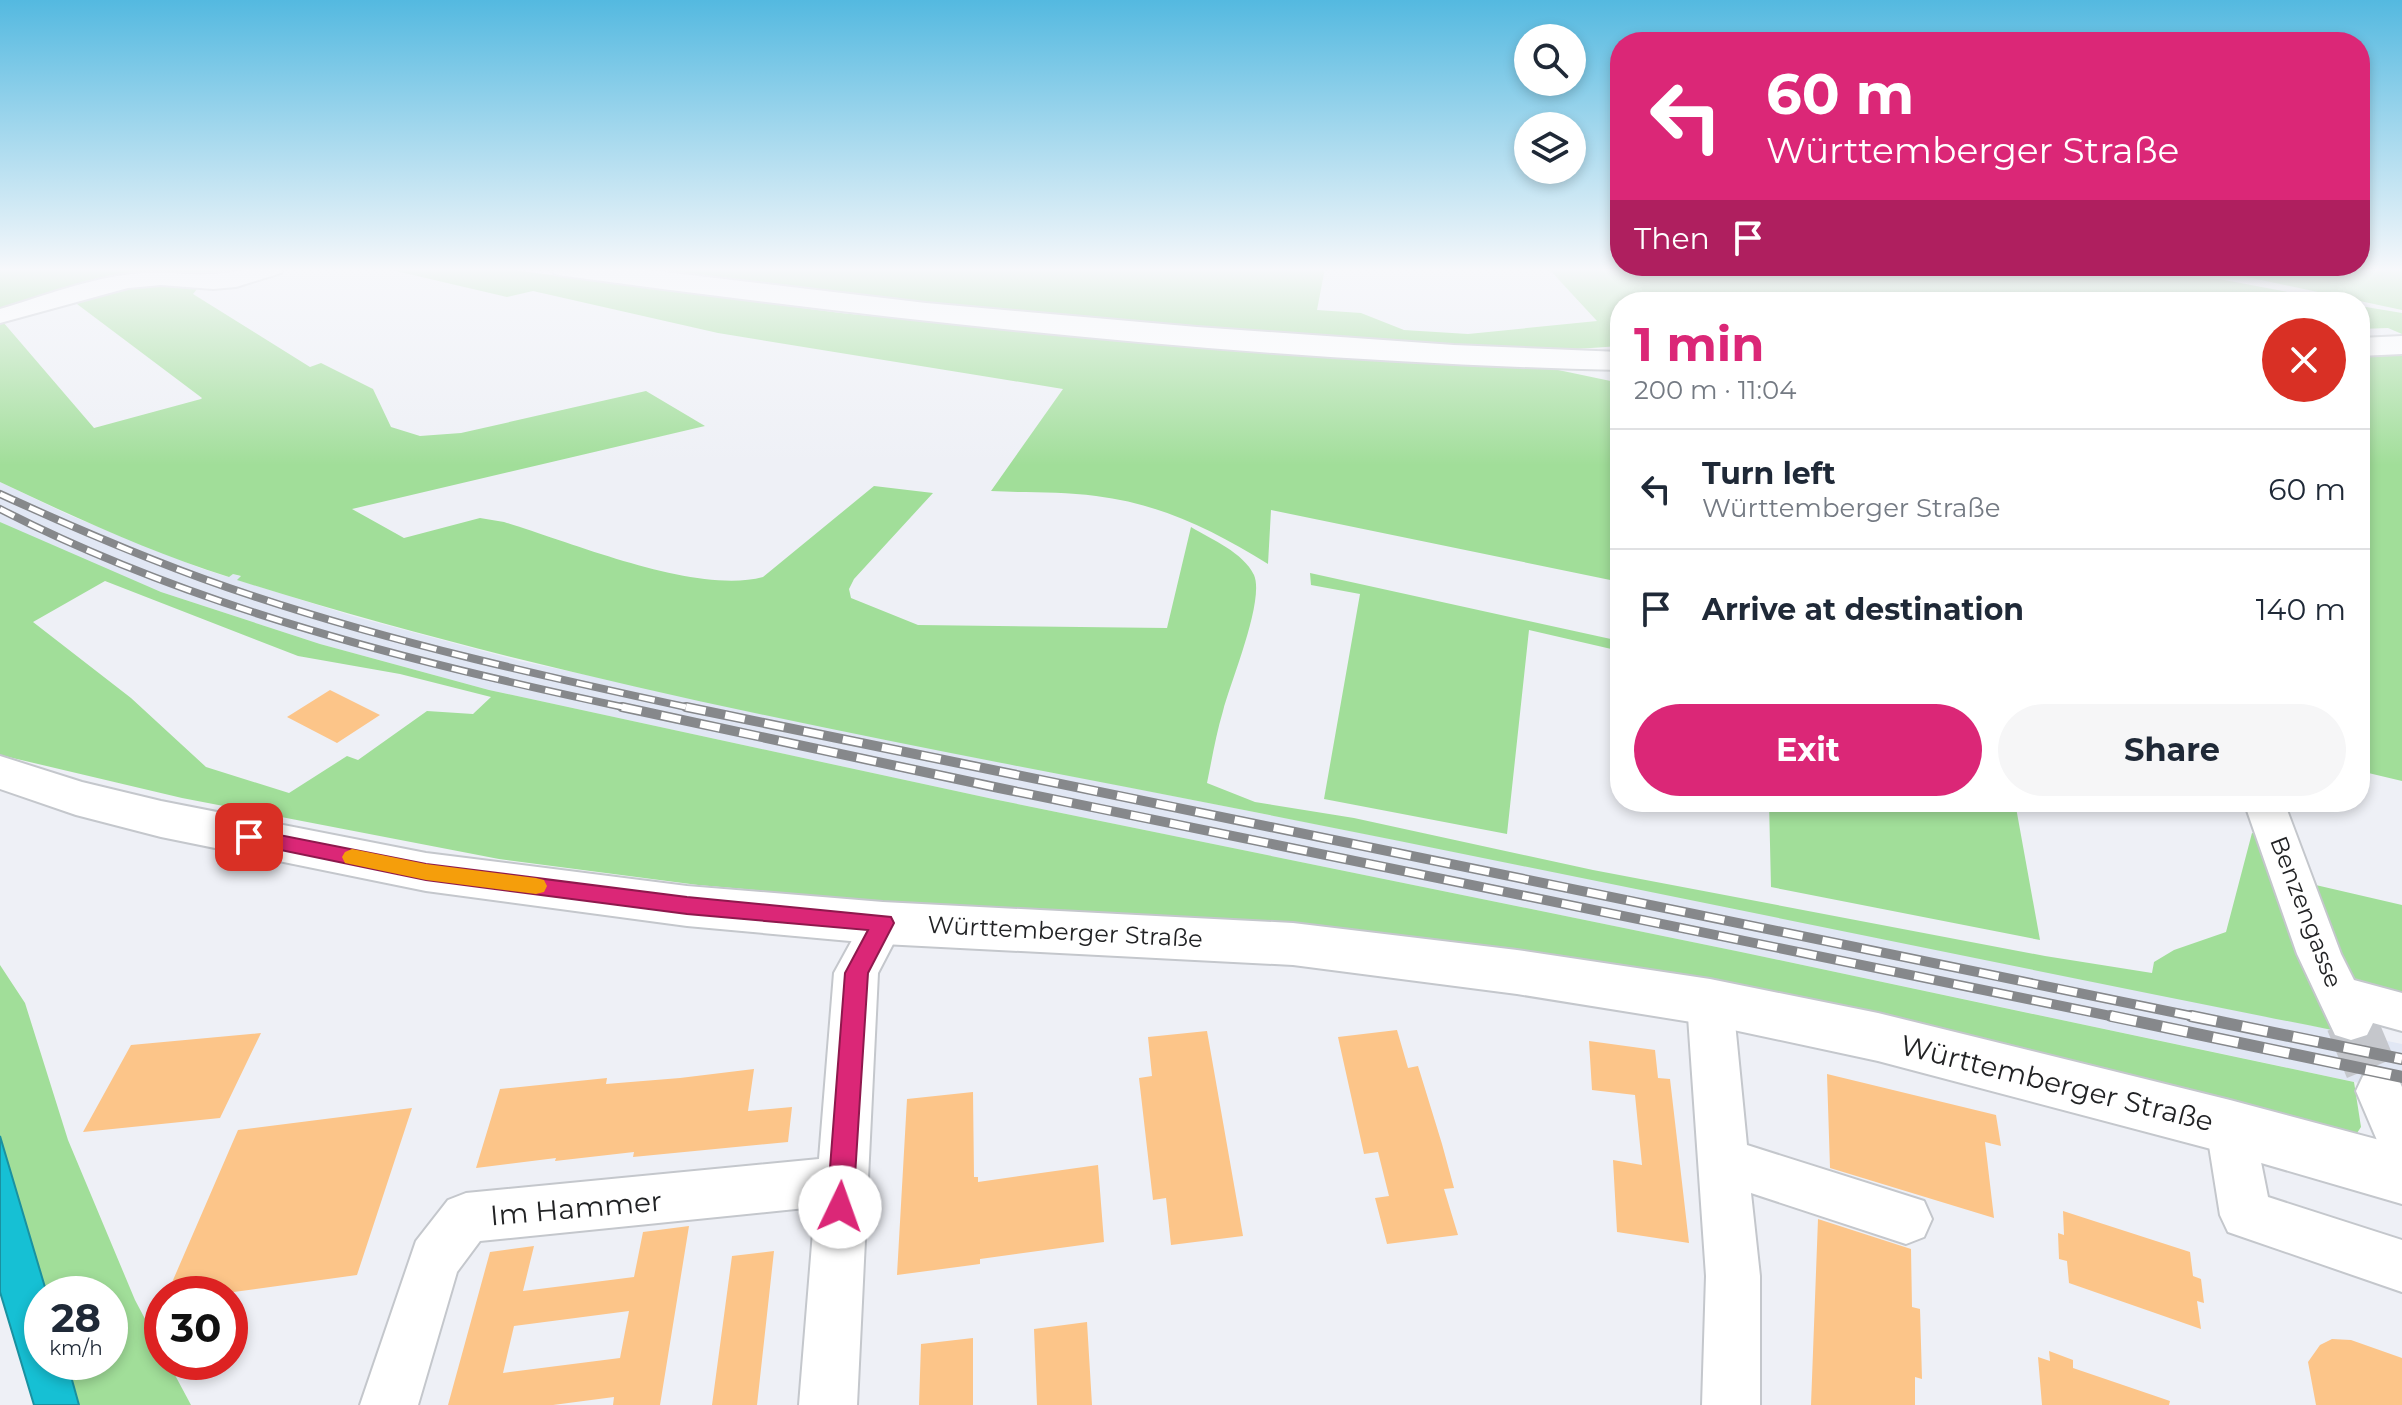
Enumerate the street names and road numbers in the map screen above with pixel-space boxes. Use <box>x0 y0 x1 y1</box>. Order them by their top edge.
street label: Benzengasse <box>2264 832 2349 992</box>
street label: Württemberger Straße <box>927 910 1203 953</box>
street label: Württemberger Straße <box>1897 1028 2217 1138</box>
street label: Im Hammer <box>489 1184 663 1232</box>

